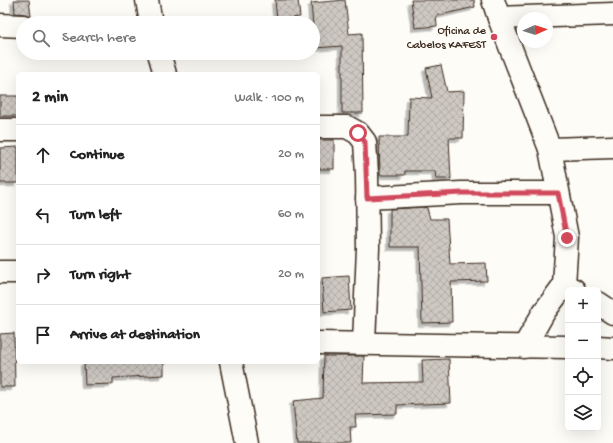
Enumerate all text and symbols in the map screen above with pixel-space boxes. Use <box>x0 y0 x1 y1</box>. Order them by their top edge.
north arrow <box>517 12 553 48</box>
search box <box>16 16 320 60</box>
place label: Oficina de Cabelos KAFEST <box>407 25 487 53</box>
icon: search <box>30 27 52 49</box>
text: Search here <box>62 29 136 47</box>
marker: Oficina de Cabelos KAFEST <box>489 32 499 42</box>
text: 2 min <box>32 88 68 108</box>
text: Walk · 100 m <box>235 91 304 106</box>
route start <box>349 124 367 142</box>
icon: ahead <box>32 144 54 166</box>
text: Continue <box>70 146 124 164</box>
text: 20 m <box>278 147 304 162</box>
icon: left <box>32 204 54 226</box>
text: Turn left <box>70 206 121 224</box>
text: 60 m <box>278 207 304 222</box>
route end <box>558 229 576 247</box>
icon: right <box>32 264 54 286</box>
text: Turn right <box>70 266 130 284</box>
text: 20 m <box>278 267 304 282</box>
map controls <box>565 287 601 431</box>
button: + <box>565 287 601 323</box>
button: − <box>565 323 601 359</box>
icon: arrive <box>32 324 54 346</box>
text: Arrive at destination <box>70 326 200 344</box>
button: locate <box>565 359 601 395</box>
button: layers <box>565 395 601 431</box>

